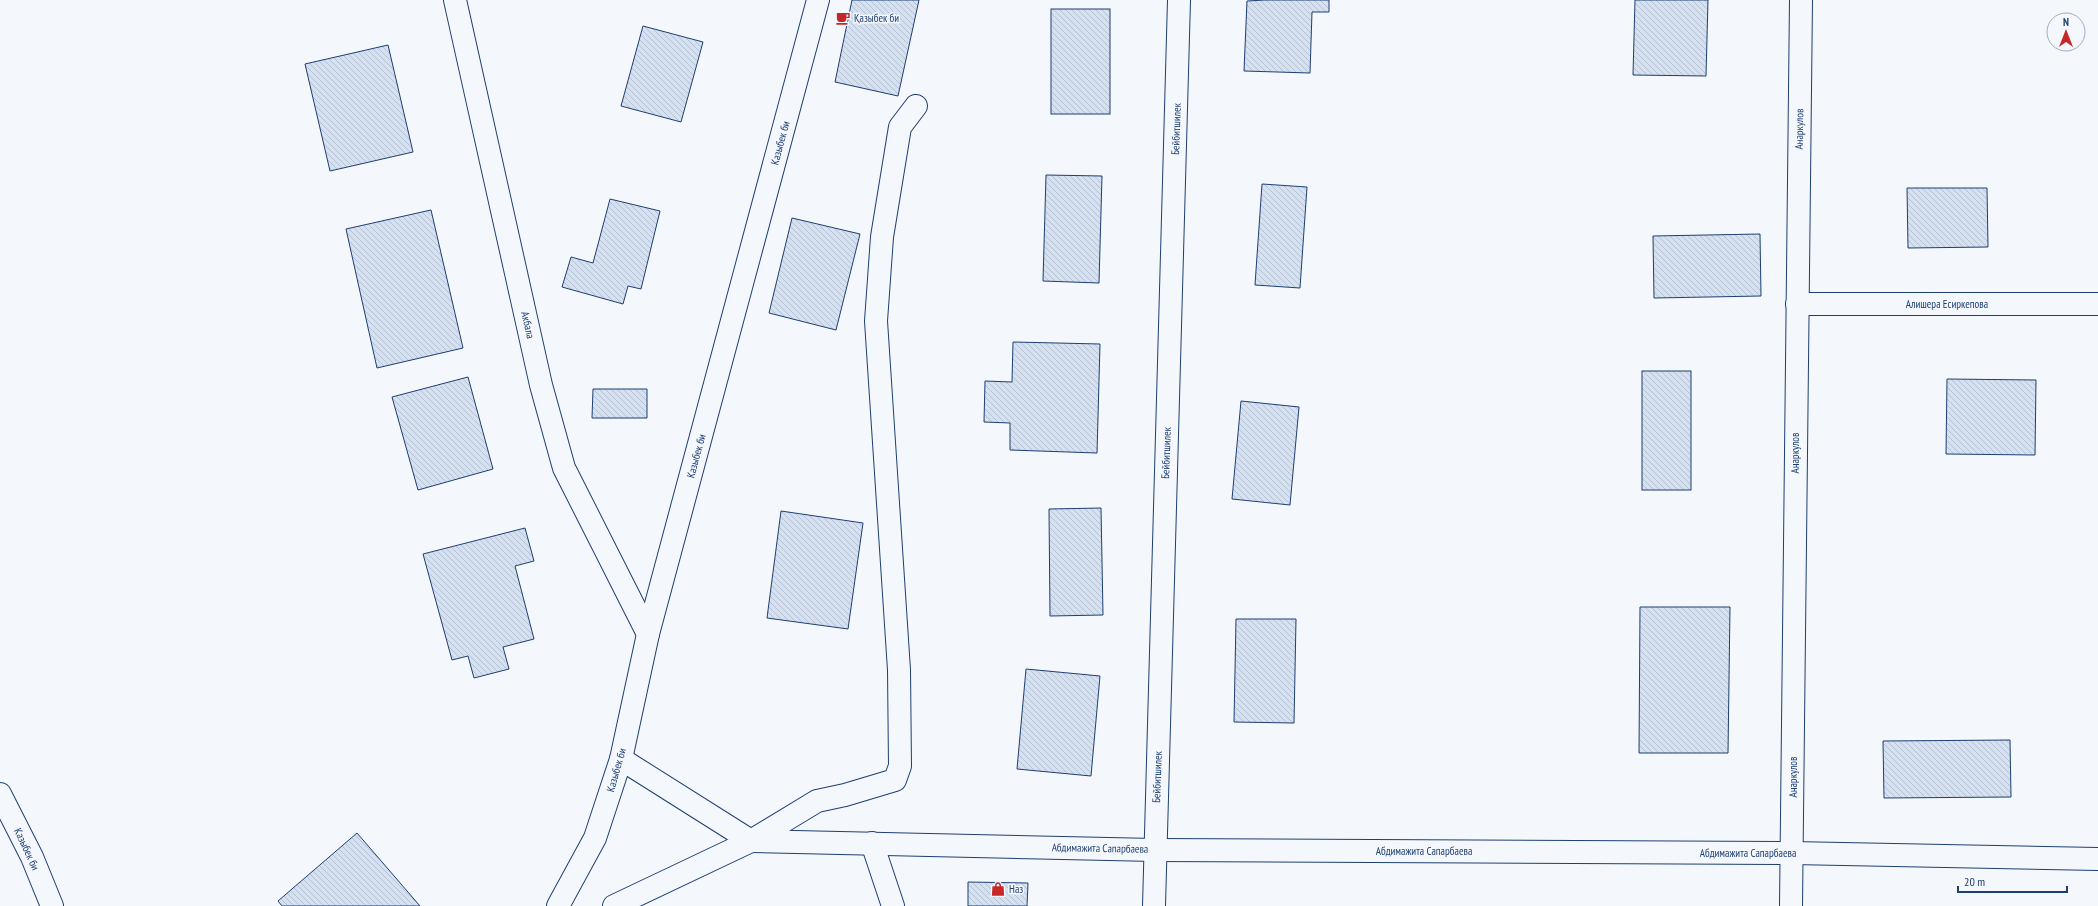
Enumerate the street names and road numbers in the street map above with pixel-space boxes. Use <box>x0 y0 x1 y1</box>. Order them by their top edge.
street label: Бейбитшилек <box>1168 102 1184 155</box>
street label: Анаркулов <box>1792 108 1806 150</box>
street label: Казыбек би <box>767 119 793 167</box>
street label: Алишера Есиркепова <box>1906 297 1988 311</box>
street label: Акбала <box>518 310 538 340</box>
street label: Бейбитшилек <box>1158 426 1174 479</box>
street label: Казыбек би <box>683 432 709 480</box>
street label: Анаркулов <box>1788 432 1802 474</box>
street label: Казыбек би <box>603 746 629 794</box>
street label: Бейбитшилек <box>1149 750 1165 803</box>
street label: Анаркулов <box>1786 756 1800 798</box>
street label: Казыбек би <box>11 826 43 873</box>
street label: Абдимажита Сапарбаева <box>1052 840 1148 856</box>
street label: Абдимажита Сапарбаева <box>1376 844 1472 858</box>
street label: Абдимажита Сапарбаева <box>1700 846 1796 860</box>

